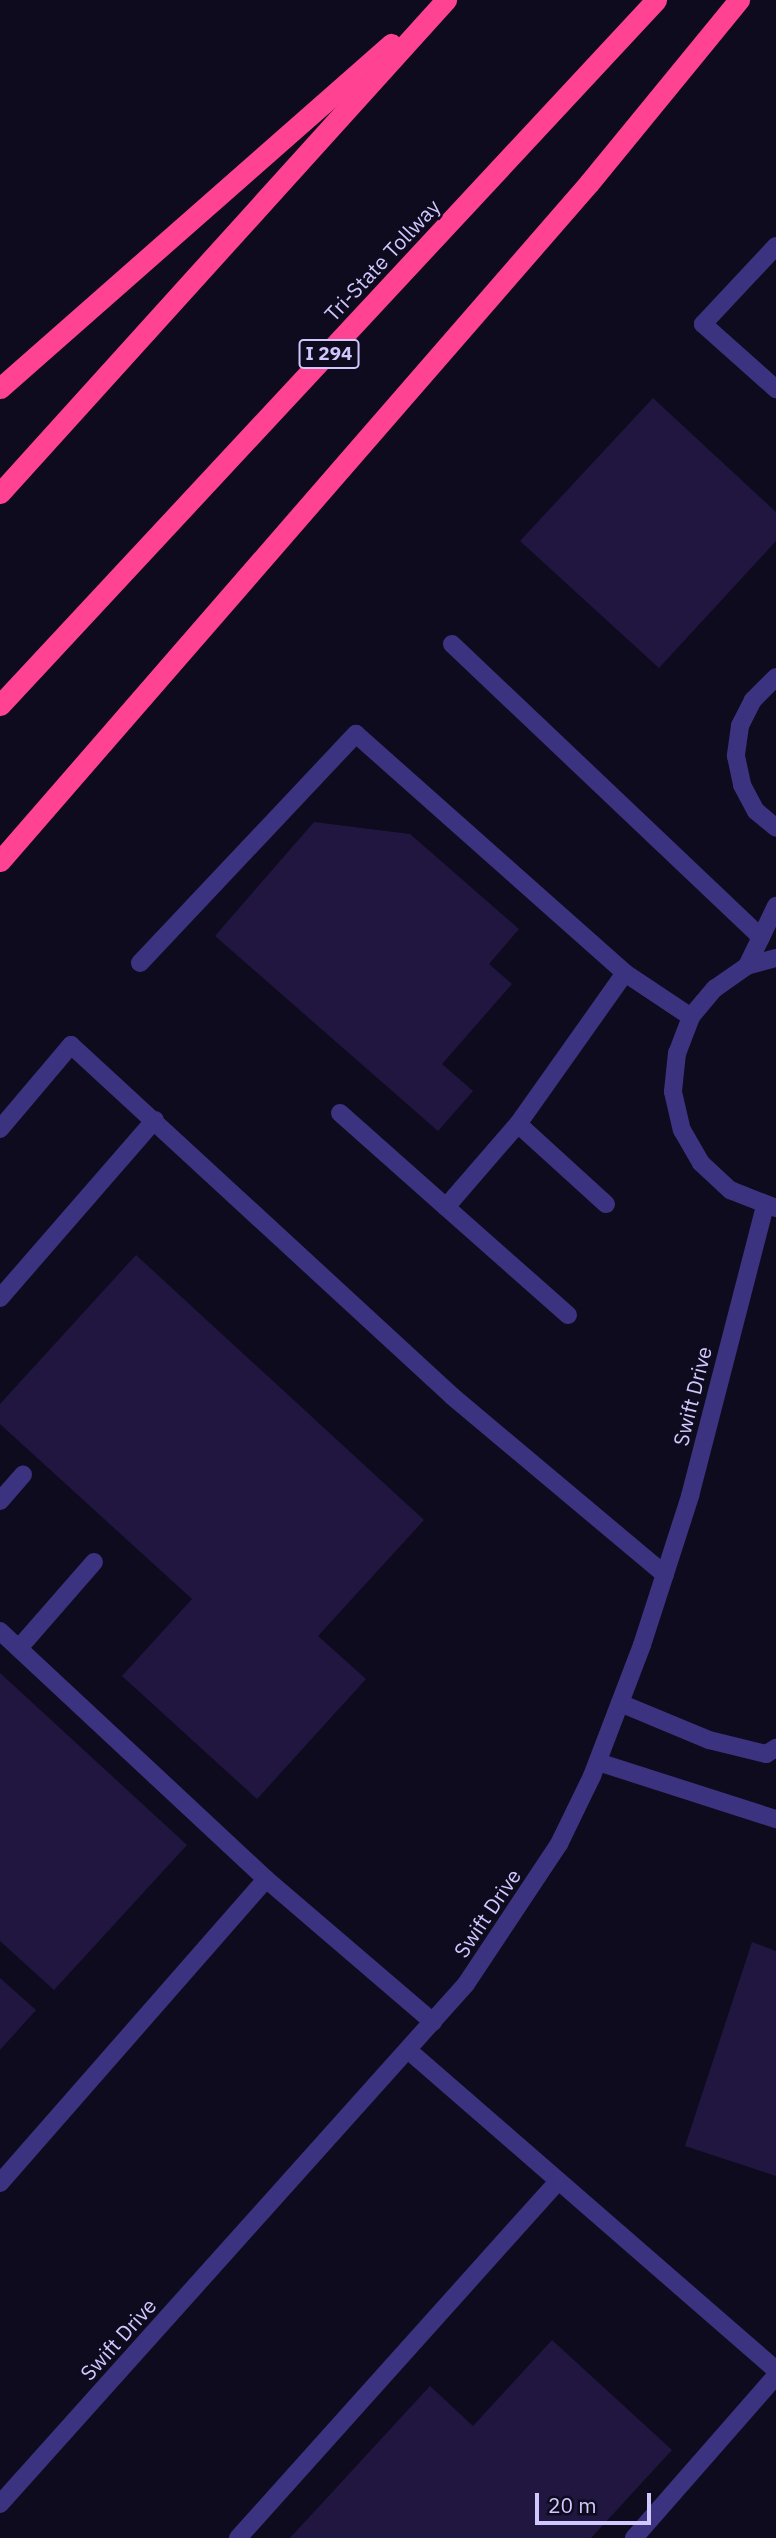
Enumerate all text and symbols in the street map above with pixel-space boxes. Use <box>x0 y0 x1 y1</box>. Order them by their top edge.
street label: Tri-State Tollway <box>319 194 445 326</box>
road number: I 294 <box>298 338 360 370</box>
street label: Swift Drive <box>668 1344 716 1448</box>
street label: Swift Drive <box>448 1864 526 1962</box>
street label: Swift Drive <box>75 2293 161 2385</box>
scale bar <box>538 2478 654 2522</box>
text: 20 m <box>548 2491 597 2519</box>

